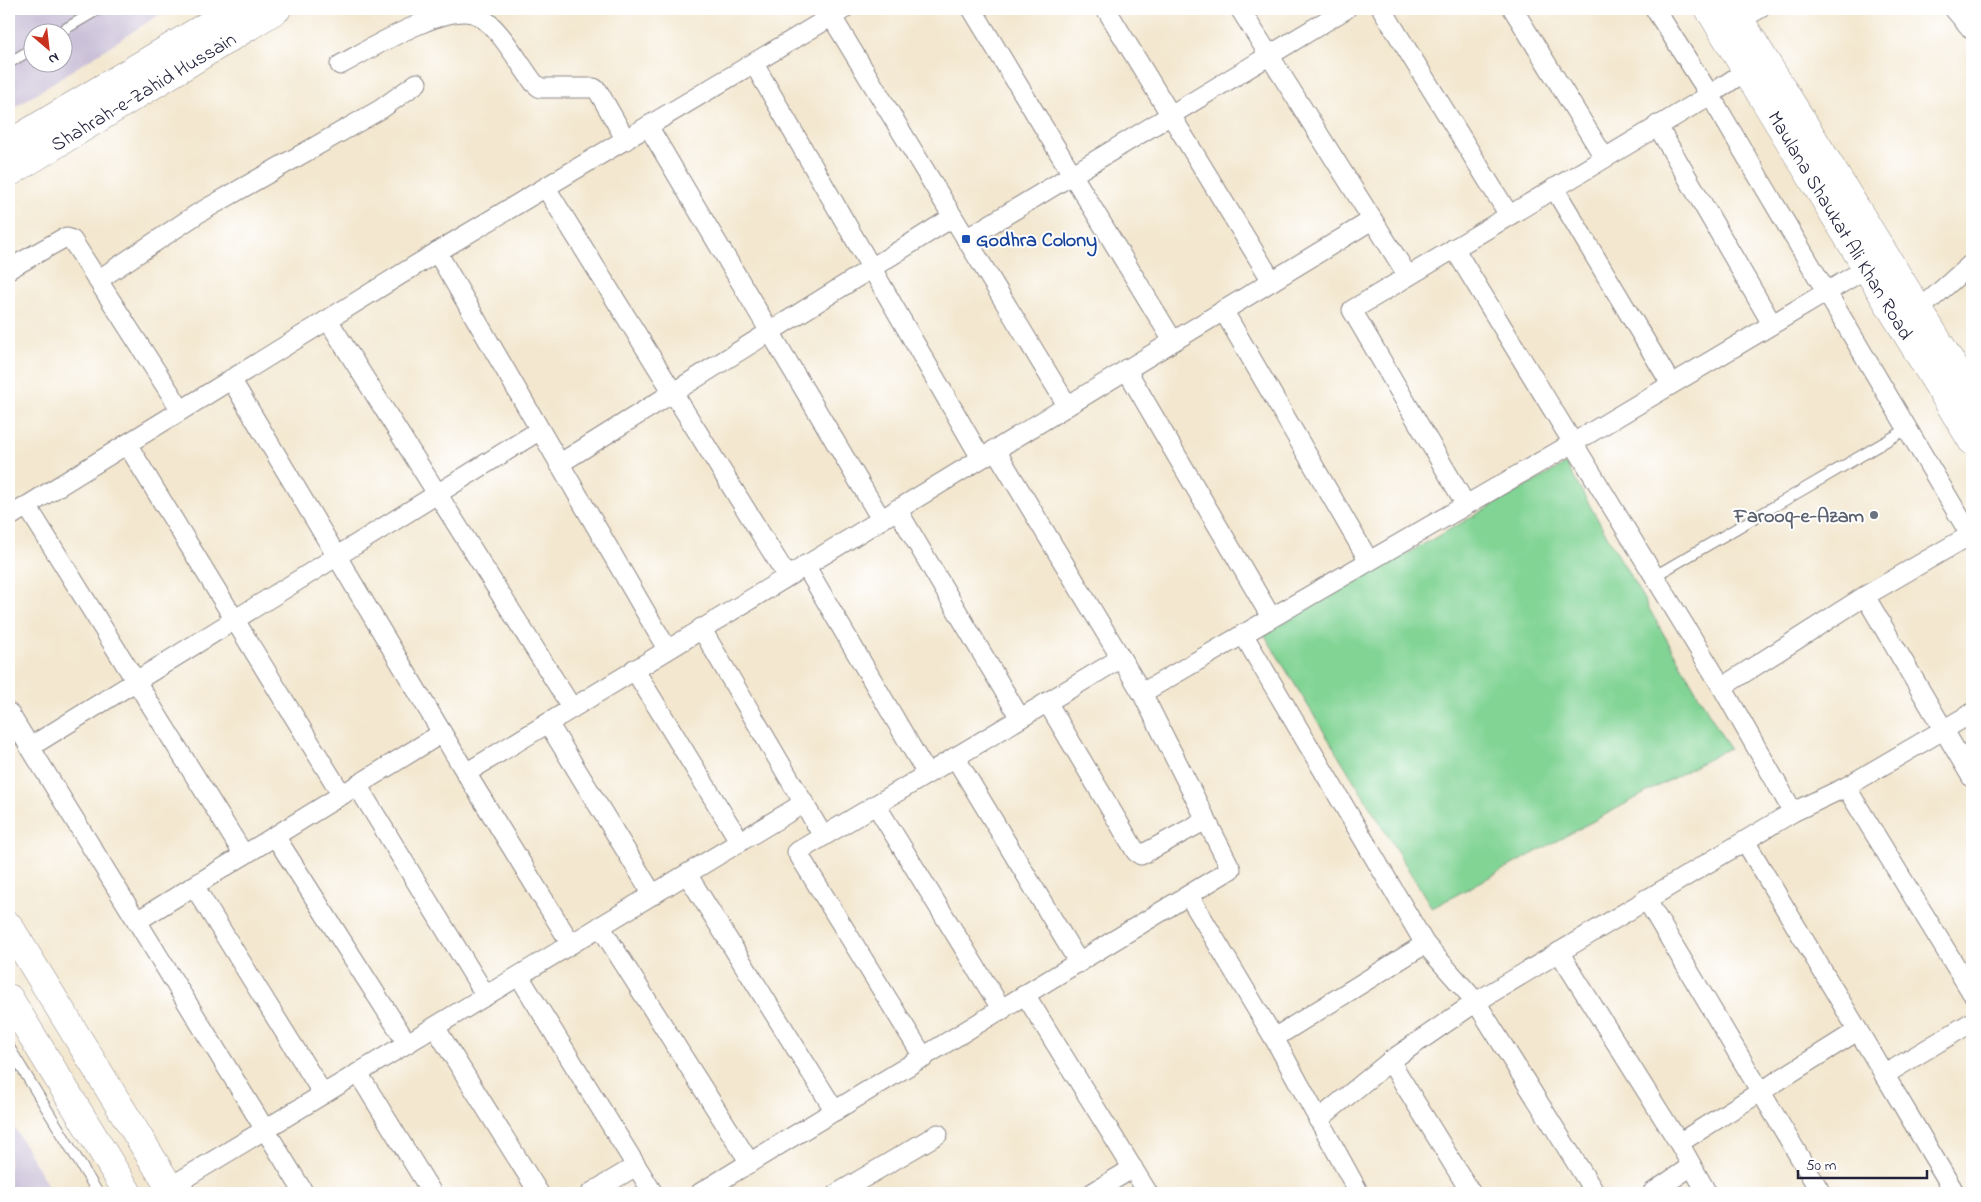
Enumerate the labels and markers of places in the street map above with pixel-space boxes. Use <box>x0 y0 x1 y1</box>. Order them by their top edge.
place label: Godhra Colony <box>976 227 1097 257</box>
marker: Godhra Colony <box>960 233 972 245</box>
place label: Farooq-e-Azam <box>1733 503 1864 532</box>
marker: Farooq-e-Azam <box>1868 509 1880 521</box>

